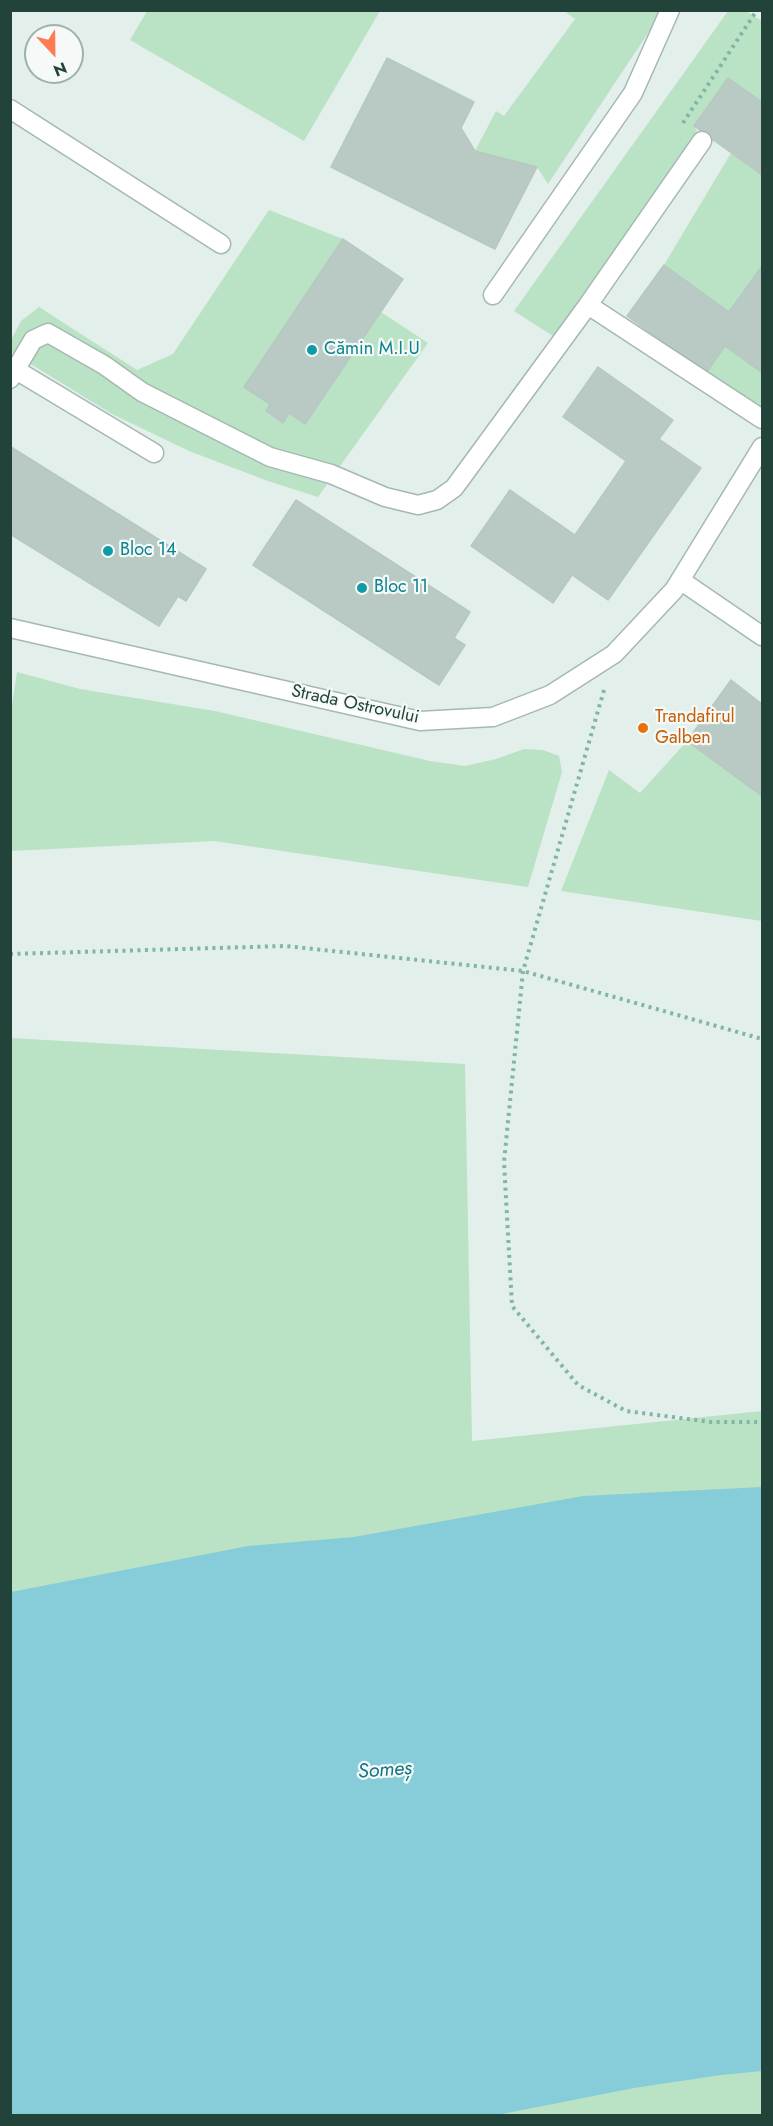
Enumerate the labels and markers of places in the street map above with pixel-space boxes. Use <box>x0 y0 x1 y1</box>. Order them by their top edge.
place label: Cămin M.I.U <box>324 339 420 361</box>
marker: Cămin M.I.U <box>305 343 319 357</box>
place label: Bloc 14 <box>120 540 177 562</box>
marker: Bloc 14 <box>101 544 115 558</box>
place label: Bloc 11 <box>374 577 428 599</box>
marker: Bloc 11 <box>355 581 369 595</box>
place label: Trandafirul Galben <box>655 707 735 750</box>
marker: Trandafirul Galben <box>636 721 650 735</box>

